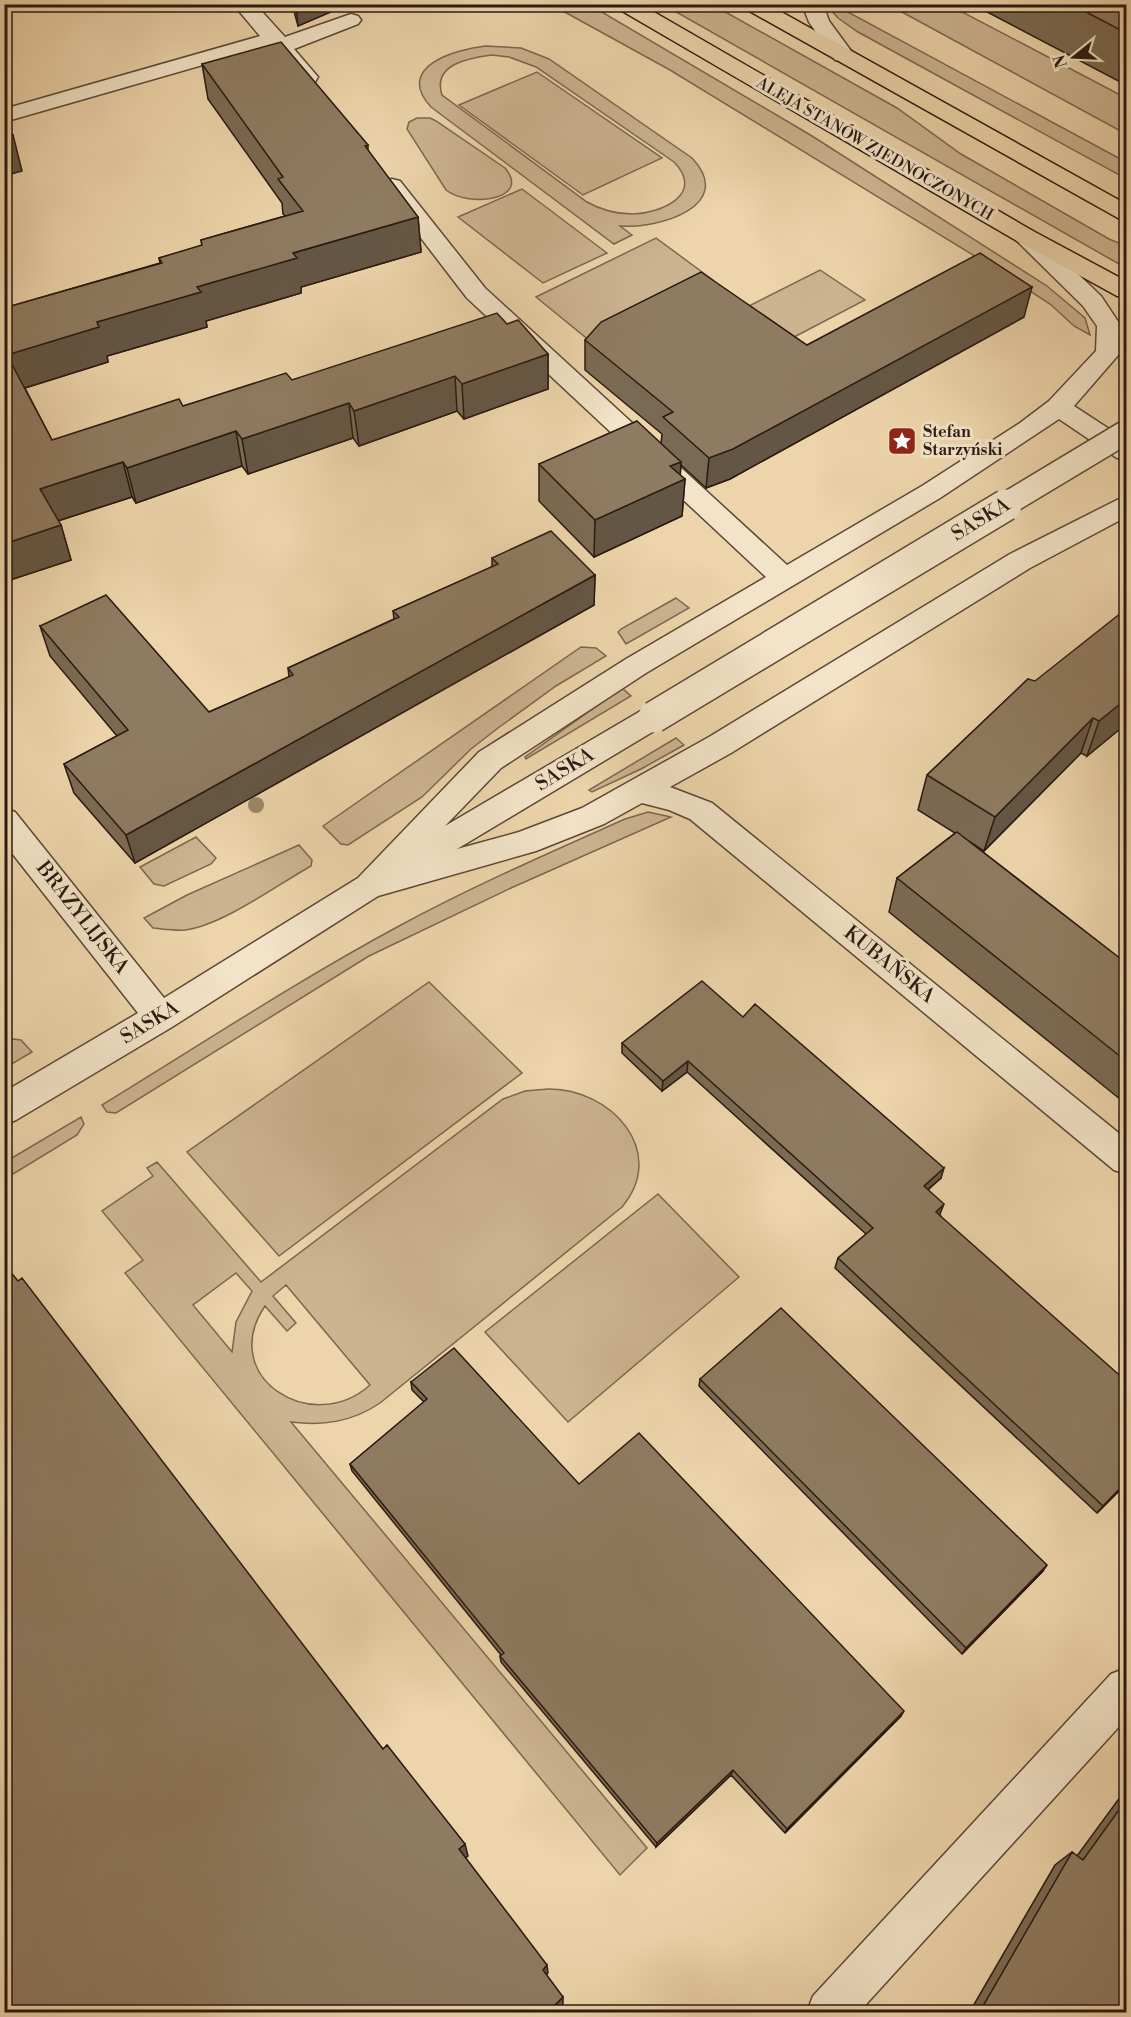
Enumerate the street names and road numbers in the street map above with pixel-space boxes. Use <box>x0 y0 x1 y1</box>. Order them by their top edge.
street label: ALEJA STANÓW ZJEDNOCZONYCH <box>752 71 998 225</box>
street label: SASKA <box>947 492 1016 547</box>
street label: SASKA <box>531 742 600 797</box>
street label: BRAZYLIJSKA <box>30 856 135 980</box>
street label: KUBAŃSKA <box>838 920 941 1010</box>
street label: SASKA <box>116 995 185 1050</box>

